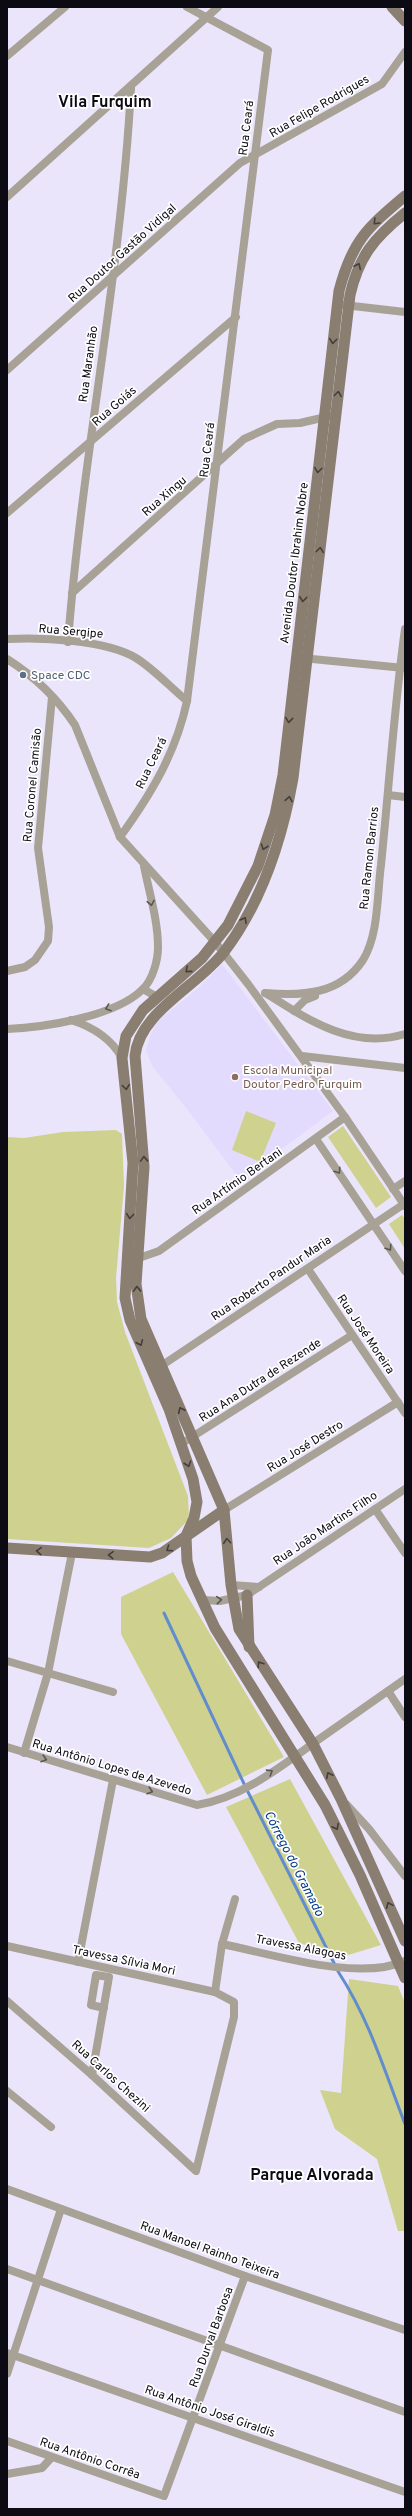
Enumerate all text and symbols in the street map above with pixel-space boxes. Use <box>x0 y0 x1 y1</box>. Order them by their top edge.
street label: Rua Felipe Rodrigues <box>267 72 372 142</box>
district label: Vila Furquim <box>58 93 152 113</box>
street label: Rua Ceará <box>236 100 258 157</box>
street label: Rua Doutor Gastão Vidigal <box>65 201 180 307</box>
one-way arrow <box>373 217 381 225</box>
one-way arrow <box>353 262 361 270</box>
street label: Rua Maranhão <box>76 325 102 403</box>
one-way arrow <box>329 337 338 344</box>
street label: Rua Goiás <box>89 383 140 430</box>
one-way arrow <box>333 390 342 397</box>
street label: Rua Ceará <box>197 422 219 479</box>
one-way arrow <box>314 467 323 473</box>
street label: Rua Xingu <box>139 473 190 521</box>
street label: Avenida Doutor Ibrahim Nobre <box>277 482 313 645</box>
one-way arrow <box>315 547 324 554</box>
one-way arrow <box>299 596 308 602</box>
street label: Rua Sergipe <box>38 621 104 643</box>
place label: Space CDC <box>31 668 91 684</box>
marker: Space CDC <box>18 670 28 680</box>
one-way arrow <box>285 717 294 723</box>
street label: Rua Coronel Camisão <box>20 727 46 843</box>
street label: Rua Ceará <box>133 735 171 792</box>
one-way arrow <box>285 796 293 802</box>
street label: Rua Ramon Barrios <box>357 806 383 910</box>
one-way arrow <box>261 843 269 850</box>
one-way arrow <box>146 900 155 906</box>
one-way arrow <box>240 917 247 924</box>
one-way arrow <box>185 965 193 973</box>
one-way arrow <box>105 1004 112 1012</box>
place label: Escola Municipal Doutor Pedro Furquim <box>243 1063 362 1093</box>
marker: Escola Municipal Doutor Pedro Furquim <box>230 1072 240 1082</box>
one-way arrow <box>121 1084 130 1090</box>
street label: Rua Artímio Bertani <box>189 1145 286 1219</box>
one-way arrow <box>140 1156 148 1162</box>
one-way arrow <box>333 1167 340 1174</box>
one-way arrow <box>126 1213 135 1219</box>
street label: Rua Roberto Pandur Maria <box>208 1233 335 1325</box>
one-way arrow <box>384 1244 392 1251</box>
one-way arrow <box>133 1286 141 1292</box>
street label: Rua José Moreira <box>333 1292 398 1377</box>
street label: Rua Ana Dutra de Rezende <box>196 1335 325 1426</box>
one-way arrow <box>135 1339 143 1347</box>
one-way arrow <box>178 1407 186 1415</box>
street label: Rua José Destro <box>265 1417 347 1477</box>
one-way arrow <box>183 1461 192 1468</box>
street label: Rua João Martins Filho <box>270 1488 381 1570</box>
one-way arrow <box>222 1538 231 1544</box>
one-way arrow <box>166 1544 173 1552</box>
one-way arrow <box>36 1546 42 1555</box>
one-way arrow <box>108 1550 114 1559</box>
one-way arrow <box>216 1596 222 1605</box>
one-way arrow <box>258 1661 265 1668</box>
street label: Rua Antônio Lopes de Azevedo <box>30 1736 194 1800</box>
one-way arrow <box>41 1754 48 1763</box>
one-way arrow <box>266 1770 273 1777</box>
one-way arrow <box>326 1771 334 1779</box>
one-way arrow <box>147 1786 154 1795</box>
water label: Córrego do Gramado <box>260 1808 327 1919</box>
one-way arrow <box>331 1822 339 1830</box>
one-way arrow <box>386 1902 394 1910</box>
street label: Travessa Alagoas <box>254 1931 348 1965</box>
street label: Travessa Sílvia Mori <box>71 1942 177 1980</box>
street label: Rua Carlos Chezini <box>68 2037 153 2116</box>
district label: Parque Alvorada <box>250 2166 374 2186</box>
street label: Rua Manoel Rainho Teixeira <box>138 2218 282 2284</box>
street label: Rua Durval Barbosa <box>186 2285 238 2390</box>
street label: Rua Antônio José Giraldis <box>142 2382 277 2442</box>
street label: Rua Antônio Corrêa <box>37 2434 142 2484</box>

